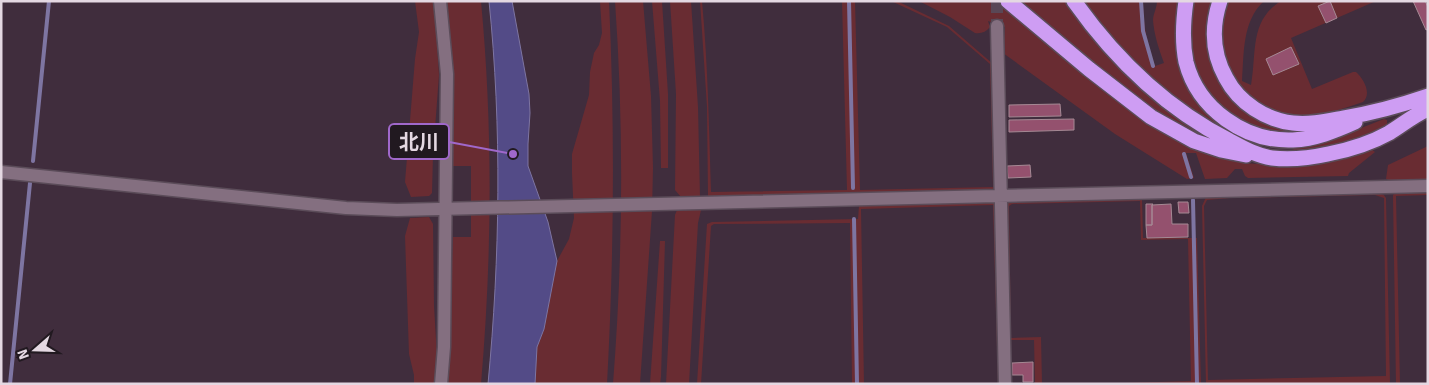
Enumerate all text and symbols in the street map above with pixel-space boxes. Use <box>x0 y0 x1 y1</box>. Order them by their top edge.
callout: 北川 <box>389 124 449 159</box>
text: 北川 <box>399 130 439 155</box>
north arrow <box>10 325 60 375</box>
text: N <box>14 347 33 362</box>

